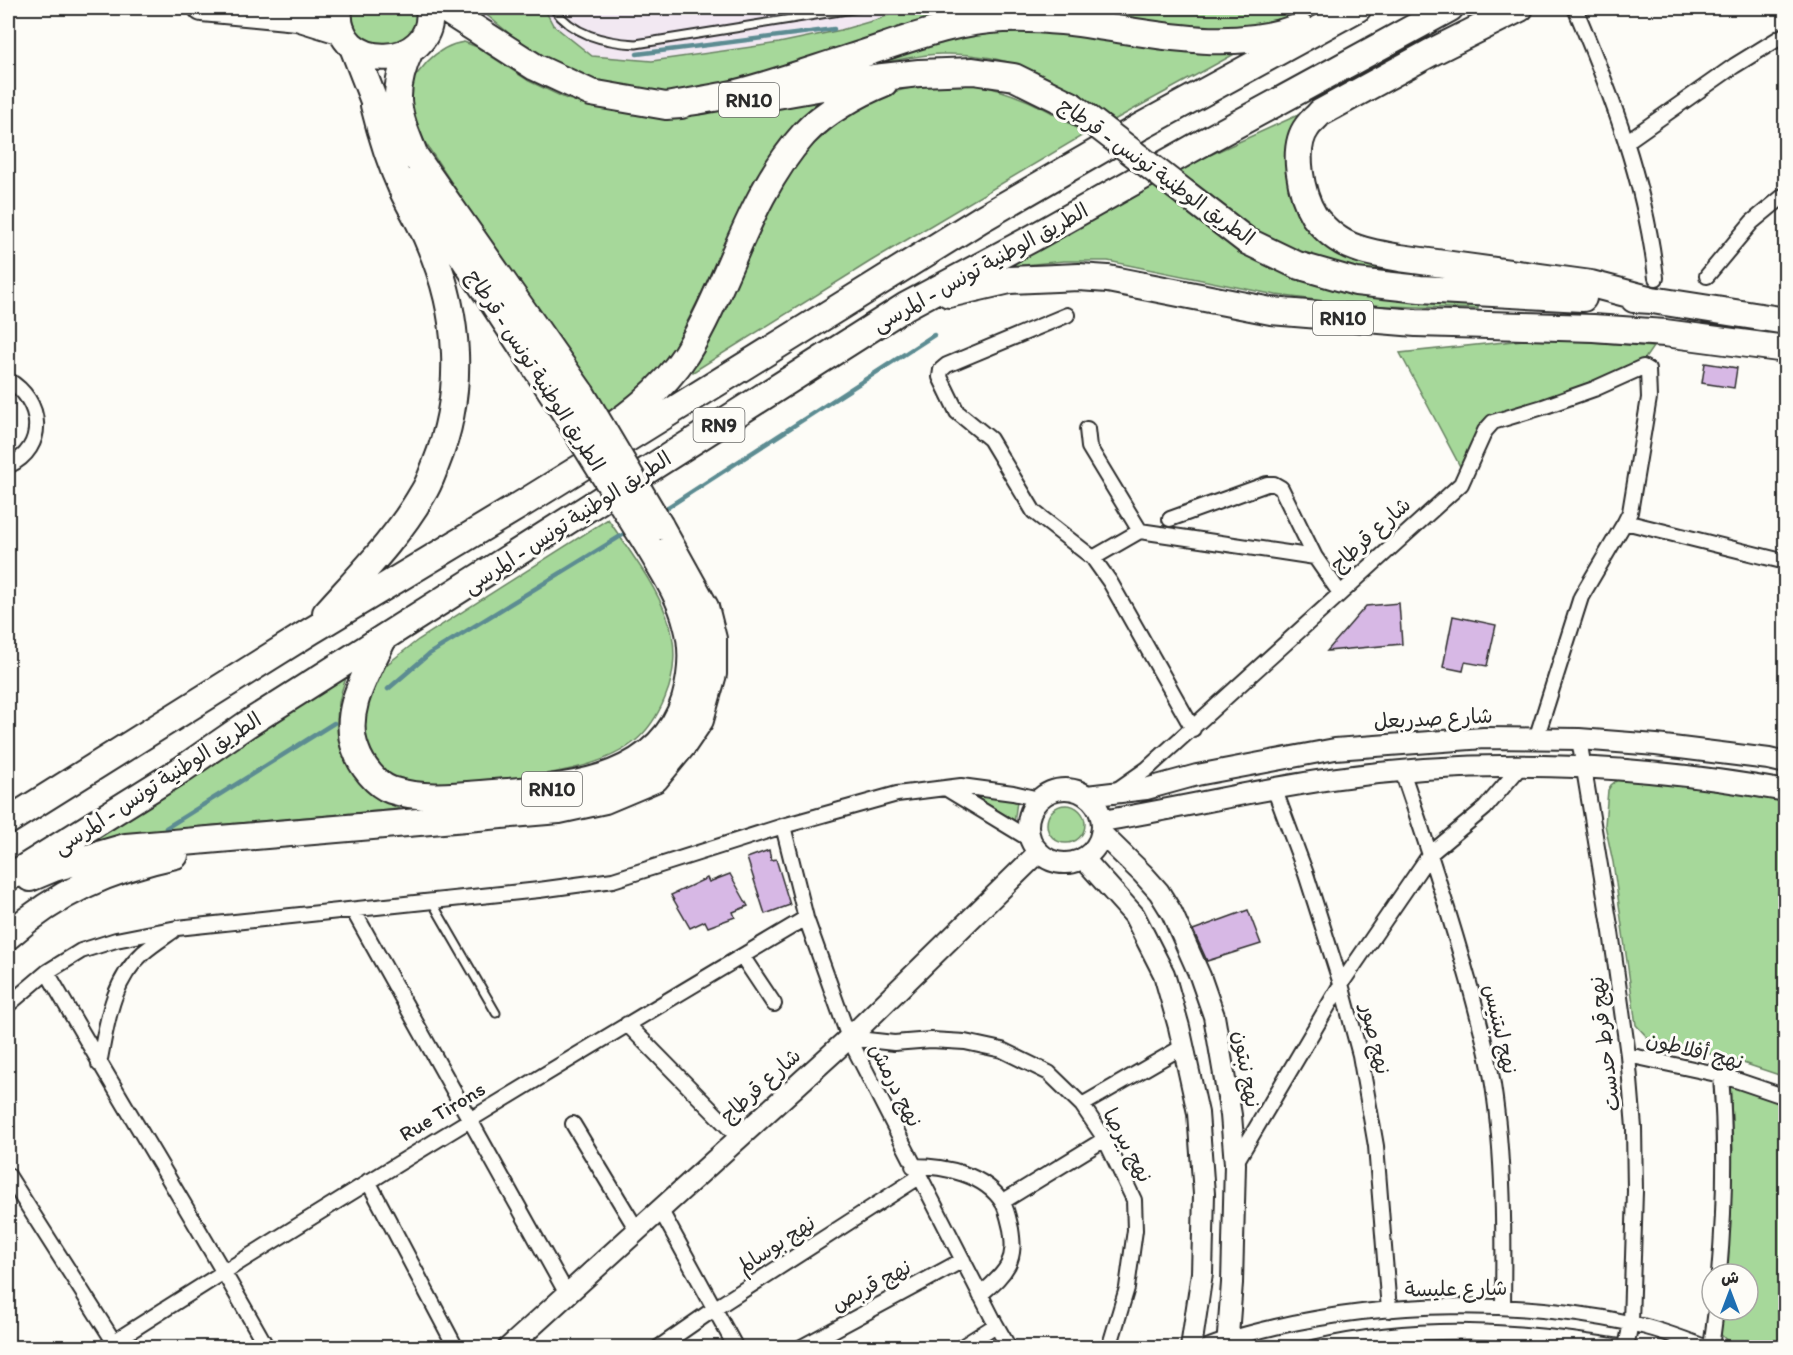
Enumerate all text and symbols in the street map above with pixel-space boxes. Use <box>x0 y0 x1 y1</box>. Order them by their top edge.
road number: RN10 <box>719 83 779 117</box>
street label: الطريق الوطنية تونس - قرطاج <box>1053 92 1260 252</box>
street label: الطريق الوطنية تونس - المرسى <box>868 197 1093 338</box>
street label: الطريق الوطنية تونس - قرطاج <box>460 264 611 477</box>
road number: RN10 <box>1313 301 1373 335</box>
road number: RN9 <box>694 408 744 442</box>
street label: الطريق الوطنية تونس - المرسى <box>458 445 677 600</box>
street label: شارع قرطاج <box>1325 491 1417 579</box>
street label: شارع صدربعل <box>1373 702 1493 737</box>
street label: الطريق الوطنية تونس - المرسى <box>48 706 267 861</box>
road number: RN10 <box>522 772 582 806</box>
street label: نهج قرط حدست <box>1583 975 1627 1113</box>
street label: نهج لبتنيس <box>1477 982 1523 1077</box>
street label: نهج صور <box>1353 999 1396 1077</box>
street label: نهج أفلاطون <box>1643 1026 1746 1076</box>
street label: نهج نبتون <box>1226 1029 1266 1110</box>
street label: نهج درمش <box>863 1039 928 1132</box>
street label: شارع قرطاج <box>715 1042 807 1130</box>
street label: Rue Tirons <box>394 1076 490 1146</box>
street label: نهج بيرصا <box>1096 1103 1158 1187</box>
street label: نهج بوسالم <box>732 1210 822 1282</box>
street label: نهج قربص <box>827 1254 916 1318</box>
north arrow <box>1700 1262 1760 1322</box>
text: ش <box>1721 1268 1739 1287</box>
street label: شارع عليسة <box>1404 1275 1508 1304</box>

